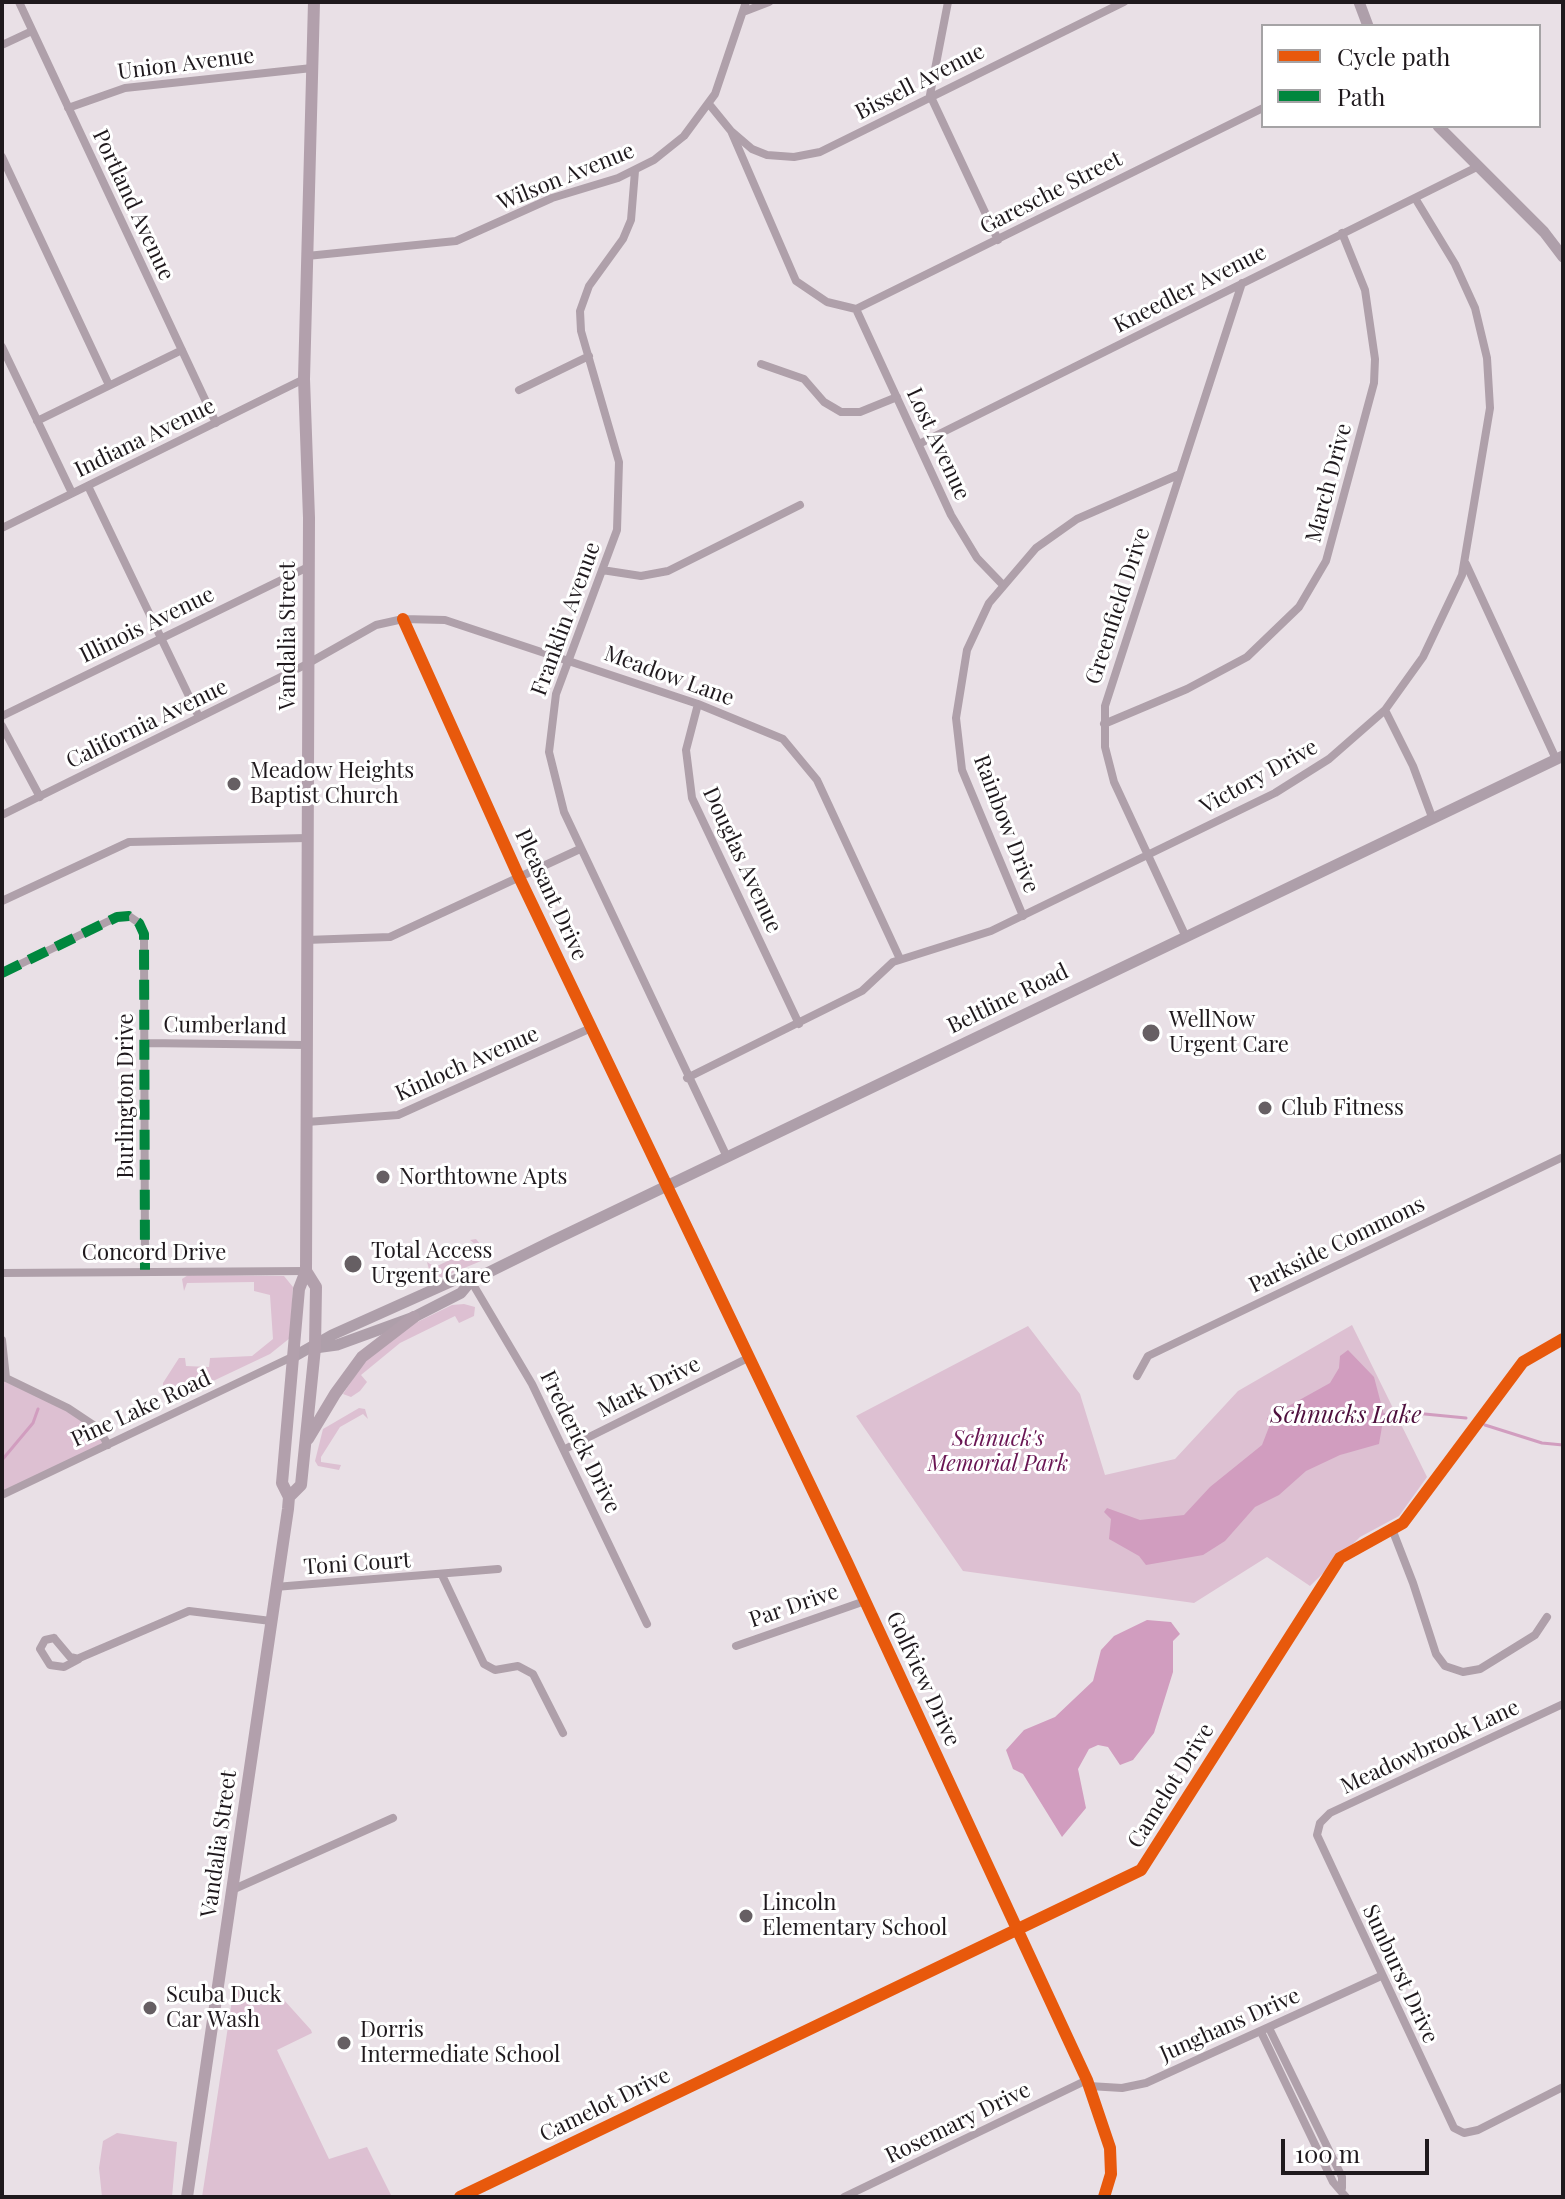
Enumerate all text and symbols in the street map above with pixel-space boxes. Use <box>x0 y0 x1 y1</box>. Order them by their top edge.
legend <box>1261 24 1541 128</box>
street label: Bissell Avenue <box>851 38 989 126</box>
text: Cycle path <box>1337 40 1450 72</box>
street label: Union Avenue <box>116 43 256 85</box>
text: Path <box>1337 80 1385 112</box>
street label: Portland Avenue <box>86 125 180 285</box>
street label: Wilson Avenue <box>494 138 638 216</box>
street label: Garesche Street <box>976 146 1126 240</box>
street label: Kneedler Avenue <box>1109 239 1271 339</box>
street label: Lost Avenue <box>901 384 975 504</box>
street label: Indiana Avenue <box>70 393 220 483</box>
street label: March Drive <box>1300 421 1358 545</box>
street label: Greenfield Drive <box>1080 524 1156 688</box>
street label: Franklin Avenue <box>526 538 606 700</box>
street label: Vandalia Street <box>275 562 301 710</box>
street label: Illinois Avenue <box>76 581 218 669</box>
street label: Meadow Lane <box>601 640 737 712</box>
street label: California Avenue <box>62 674 232 774</box>
street label: Victory Drive <box>1196 734 1322 820</box>
street label: Rainbow Drive <box>968 751 1044 897</box>
place label: Meadow Heights Baptist Church <box>250 758 414 810</box>
marker: Meadow Heights Baptist Church <box>225 775 243 793</box>
street label: Douglas Avenue <box>697 783 787 937</box>
street label: Pleasant Drive <box>509 825 593 965</box>
street label: Beltline Road <box>943 958 1073 1040</box>
place label: WellNow Urgent Care <box>1169 1007 1289 1058</box>
street label: Cumberland <box>163 1012 287 1040</box>
street label: Burlington Drive <box>113 1013 139 1179</box>
street label: Kinloch Avenue <box>391 1021 543 1107</box>
marker: WellNow Urgent Care <box>1140 1022 1162 1044</box>
place label: Club Fitness <box>1281 1095 1404 1121</box>
marker: Club Fitness <box>1256 1099 1274 1117</box>
place label: Northtowne Apts <box>399 1164 567 1190</box>
marker: Northtowne Apts <box>374 1168 392 1186</box>
street label: Parkside Commons <box>1245 1191 1429 1299</box>
place label: Total Access Urgent Care <box>371 1238 492 1290</box>
street label: Concord Drive <box>82 1240 226 1266</box>
marker: Total Access Urgent Care <box>342 1253 364 1275</box>
street label: Mark Drive <box>593 1351 705 1423</box>
street label: Pine Lake Road <box>67 1365 215 1453</box>
street label: Frederick Drive <box>534 1366 626 1518</box>
water label: Schnucks Lake <box>1270 1402 1422 1430</box>
park label: Schnuck's Memorial Park <box>928 1426 1068 1478</box>
street label: Toni Court <box>303 1547 411 1581</box>
street label: Par Drive <box>746 1578 842 1634</box>
street label: Golfview Drive <box>880 1608 966 1750</box>
street label: Meadowbrook Lane <box>1337 1694 1523 1800</box>
street label: Camelot Drive <box>1122 1719 1220 1853</box>
street label: Vandalia Street <box>196 1769 242 1919</box>
place label: Lincoln Elementary School <box>762 1890 947 1942</box>
street label: Sunburst Drive <box>1356 1901 1444 2047</box>
marker: Lincoln Elementary School <box>737 1907 755 1925</box>
place label: Scuba Duck Car Wash <box>166 1982 282 2034</box>
street label: Junghans Drive <box>1156 1982 1304 2068</box>
marker: Scuba Duck Car Wash <box>141 1999 159 2017</box>
place label: Dorris Intermediate School <box>360 2017 560 2068</box>
marker: Dorris Intermediate School <box>335 2034 353 2052</box>
street label: Camelot Drive <box>535 2062 675 2148</box>
street label: Rosemary Drive <box>881 2077 1035 2169</box>
scale bar <box>1285 2123 1433 2173</box>
text: 100 m <box>1295 2137 1360 2169</box>

